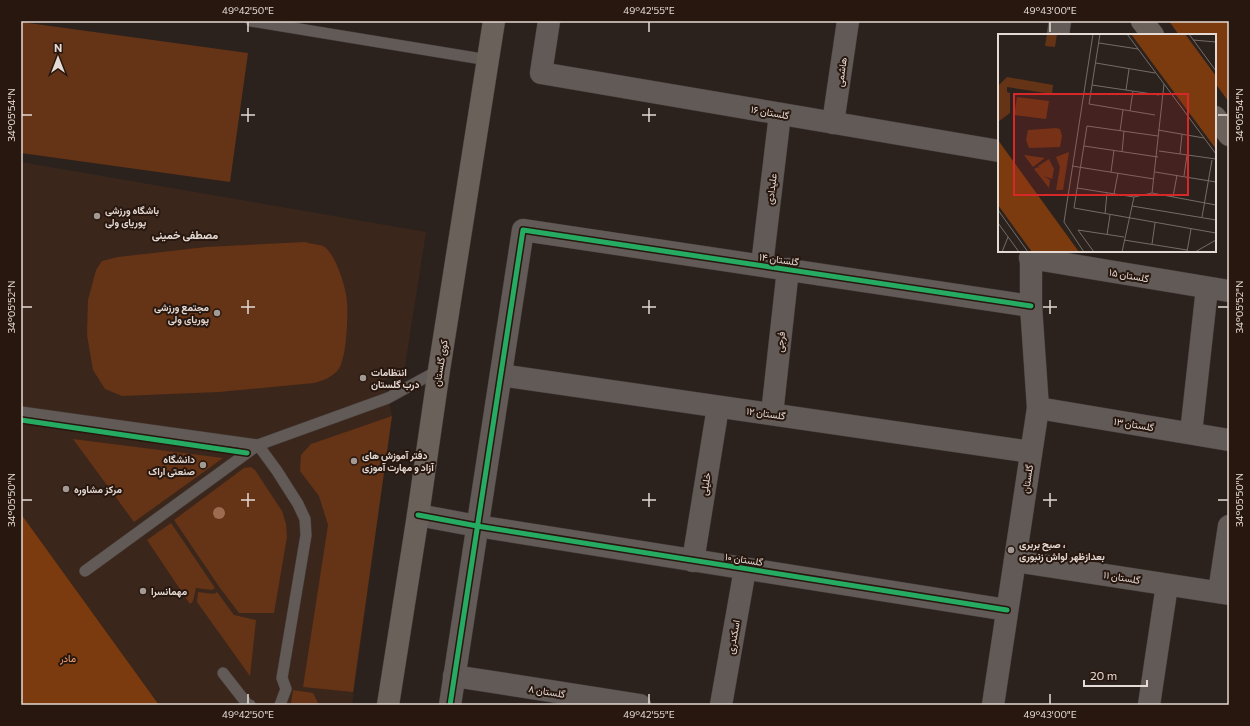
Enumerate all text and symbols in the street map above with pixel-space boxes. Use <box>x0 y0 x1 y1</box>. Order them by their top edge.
text: 49°42'50"E <box>222 4 274 16</box>
text: 49°42'55"E <box>623 4 675 16</box>
text: 49°43'00"E <box>1023 4 1077 16</box>
inset map <box>998 34 1216 252</box>
north arrow <box>38 38 78 78</box>
text: N <box>54 41 62 54</box>
street label: هاشمی <box>833 56 850 88</box>
text: 34°05'54"N <box>5 88 17 142</box>
text: 34°05'54"N <box>1233 88 1245 142</box>
street label: گلستان ۱۶ <box>750 103 791 121</box>
street label: علیدادی <box>763 173 780 205</box>
place label: باشگاه ورزشی پوریای ولی <box>105 204 159 230</box>
marker: باشگاه ورزشی پوریای ولی <box>92 211 102 221</box>
district label: مصطفی خمینی <box>152 228 218 242</box>
street label: گلستان ۱۴ <box>758 250 800 268</box>
street label: گلستان ۱۵ <box>1108 266 1150 284</box>
text: 34°05'52"N <box>5 280 17 334</box>
text: 34°05'52"N <box>1233 280 1245 334</box>
place label: مجتمع ورزشی پوریای ولی <box>154 301 210 327</box>
marker: مجتمع ورزشی پوریای ولی <box>212 308 222 318</box>
street label: فرجی <box>773 331 788 353</box>
street label: کوی گلستان <box>430 338 451 387</box>
place label: انتظامات درب گلستان <box>371 366 419 391</box>
marker: انتظامات درب گلستان <box>358 373 368 383</box>
street label: گلستان ۱۲ <box>746 404 787 422</box>
street label: گلستان ۱۳ <box>1113 415 1156 433</box>
place label: دفتر آموزش های آزاد و مهارت آموزی <box>362 449 435 474</box>
place label: دانشگاه صنعتی اراک <box>148 453 196 478</box>
marker: دفتر آموزش های آزاد و مهارت آموزی <box>349 456 359 466</box>
marker: دانشگاه صنعتی اراک <box>198 460 208 470</box>
street label: گلستان <box>1019 463 1035 494</box>
street label: خلیلی <box>697 471 714 497</box>
text: 34°05'50"N <box>5 473 17 527</box>
text: 34°05'50"N <box>1233 473 1245 527</box>
place label: مرکز مشاوره <box>74 483 122 496</box>
marker: مرکز مشاوره <box>61 484 71 494</box>
place label: صبح بربری ، بعدازظهر لواش زنبوری <box>1019 538 1105 563</box>
marker: صبح بربری ، بعدازظهر لواش زنبوری <box>1006 545 1016 555</box>
street label: گلستان ۱۰ <box>724 550 764 568</box>
street label: گلستان ۱۱ <box>1103 568 1142 586</box>
place label: مهمانسرا <box>151 585 188 598</box>
marker: مهمانسرا <box>138 586 148 596</box>
street label: اسکندری <box>724 619 743 655</box>
park label: مادر <box>59 652 76 665</box>
scale bar <box>1084 662 1147 688</box>
text: 20 m <box>1090 668 1117 682</box>
street label: گلستان ۸ <box>528 682 567 700</box>
text: 49°42'50"E <box>222 708 274 720</box>
text: 49°42'55"E <box>623 708 675 720</box>
text: 49°43'00"E <box>1023 708 1077 720</box>

